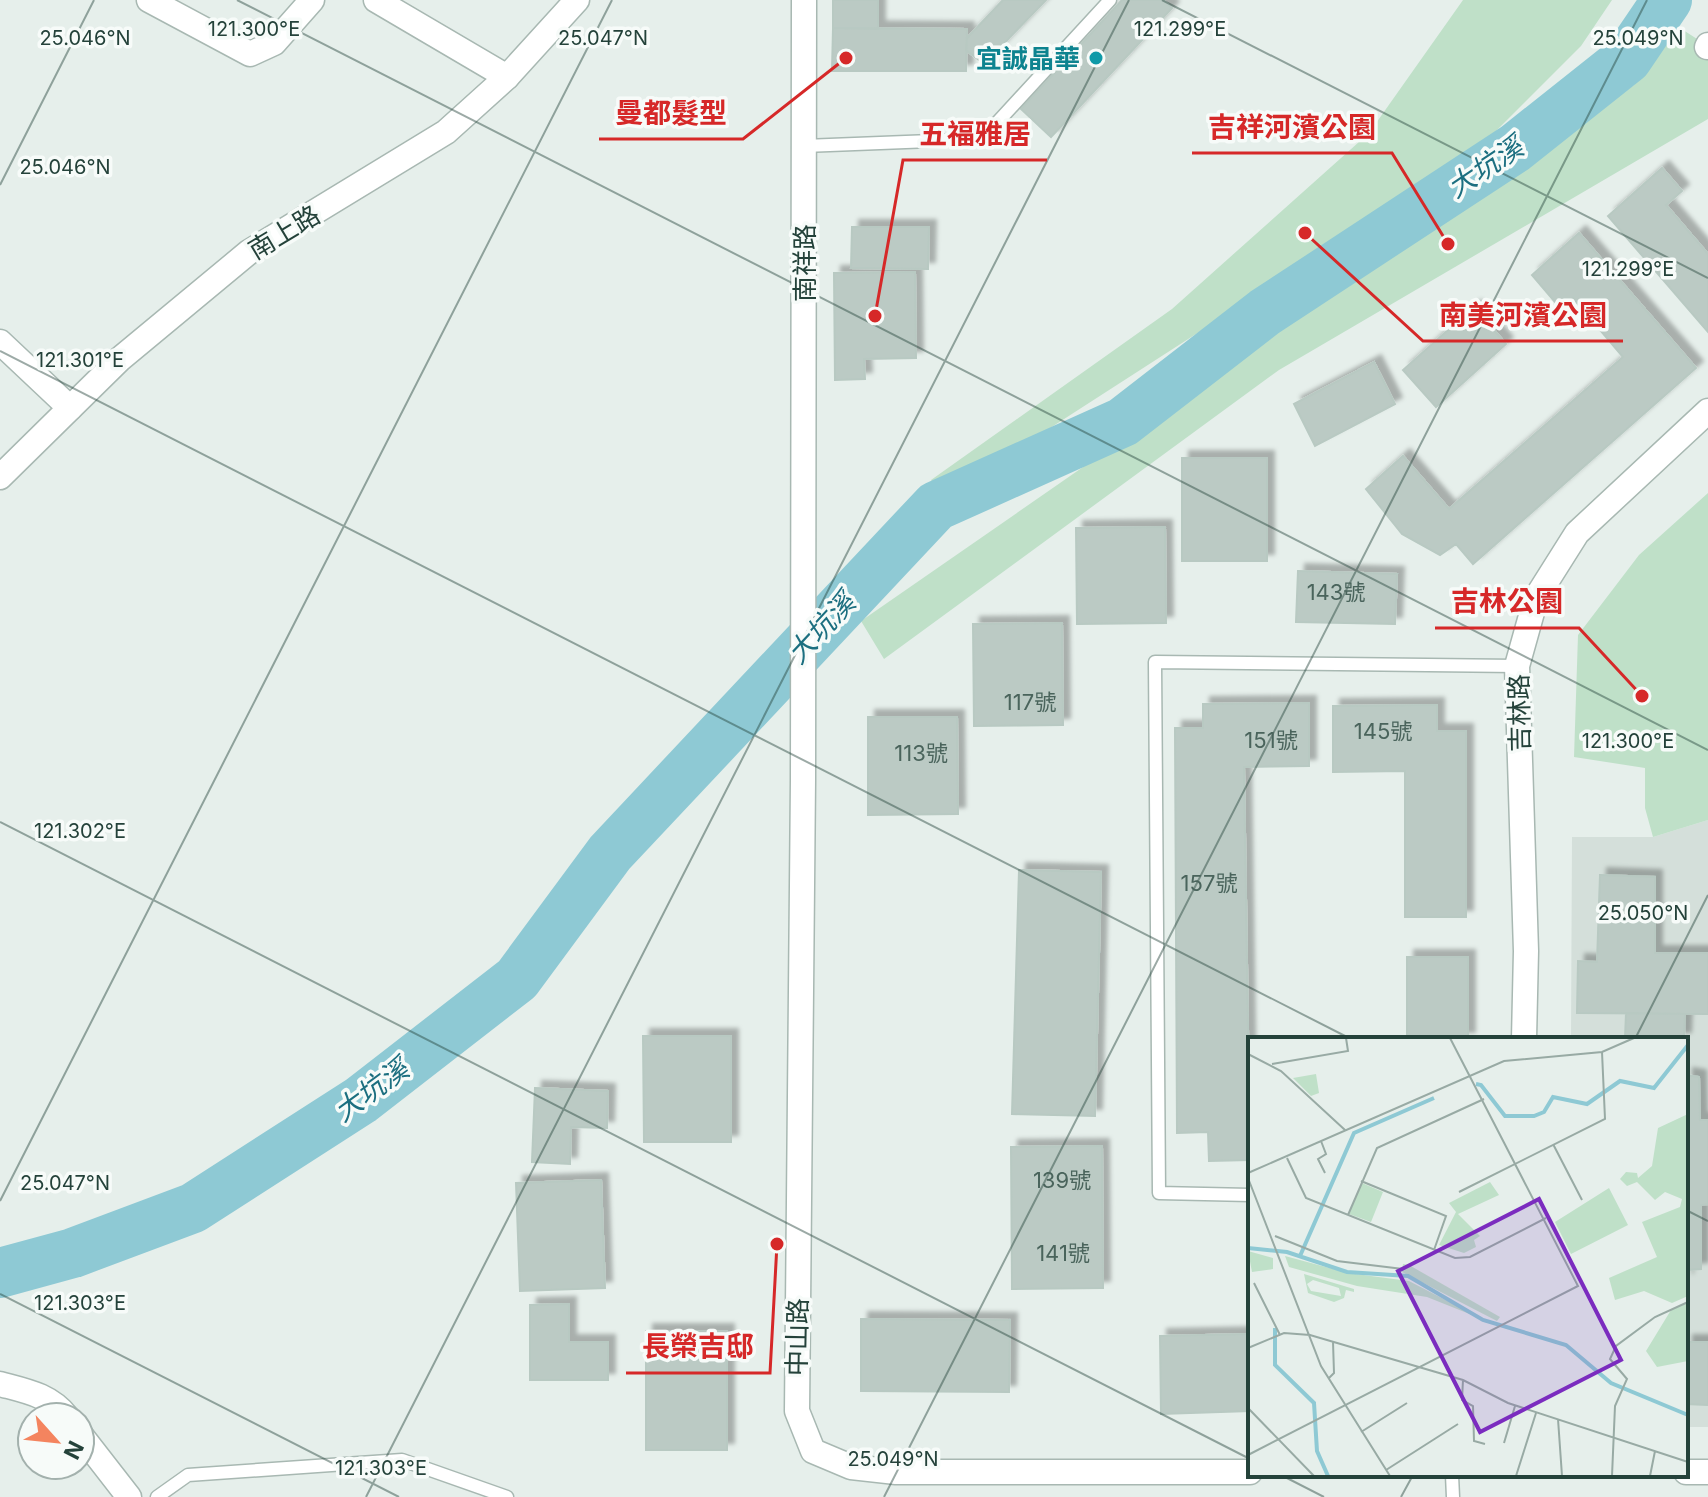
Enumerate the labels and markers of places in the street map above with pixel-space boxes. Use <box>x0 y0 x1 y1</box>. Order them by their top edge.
place label: 宜誠晶華 <box>976 43 1080 74</box>
marker: 宜誠晶華 <box>1087 49 1105 67</box>
callout: 曼都髮型 <box>599 87 743 139</box>
callout: 吉祥河濱公園 <box>1192 101 1392 153</box>
callout: 五福雅居 <box>903 108 1047 160</box>
callout: 南美河濱公園 <box>1423 289 1623 341</box>
callout: 吉林公園 <box>1435 576 1579 628</box>
callout: 長榮吉邸 <box>626 1321 770 1373</box>

